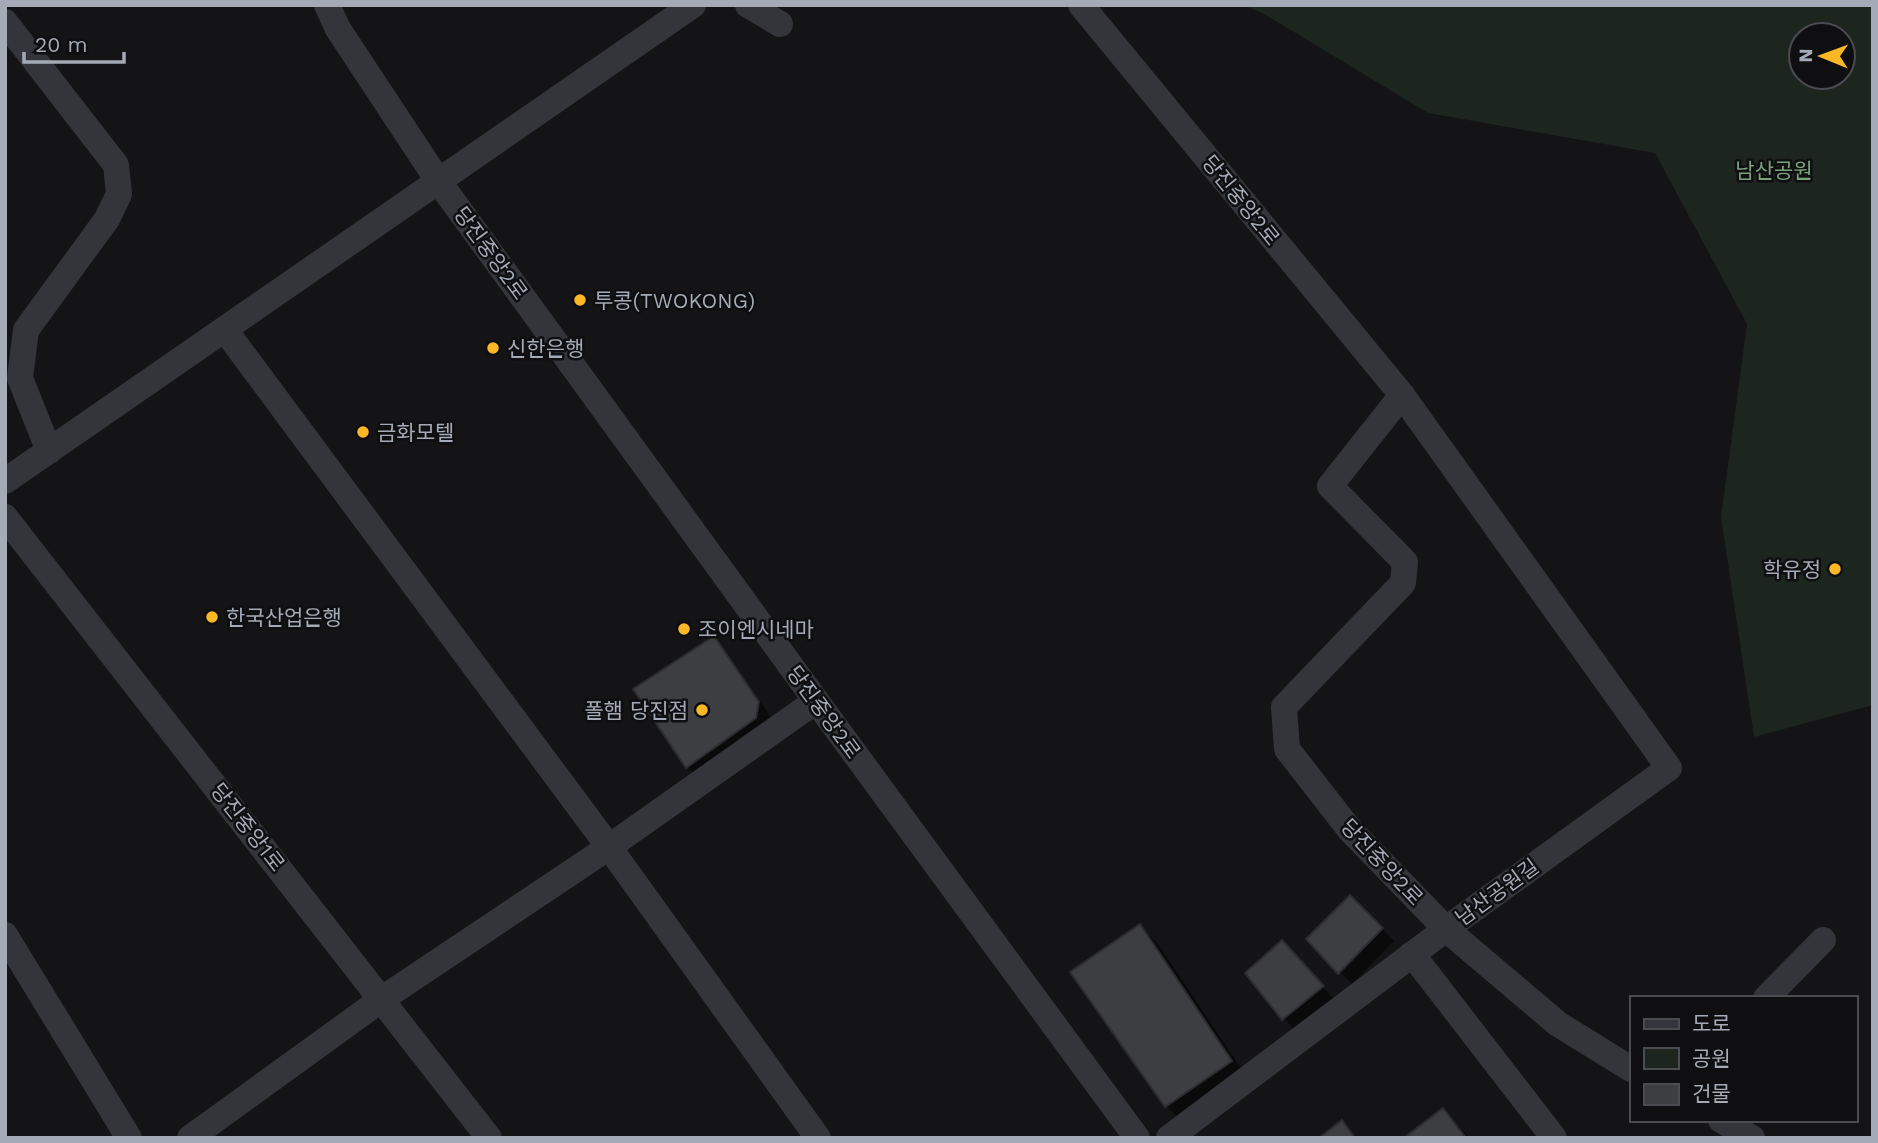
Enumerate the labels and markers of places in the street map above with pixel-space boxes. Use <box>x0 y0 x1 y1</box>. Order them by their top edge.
place label: 투콩(TWOKONG) <box>594 288 755 313</box>
marker: 투콩(TWOKONG) <box>572 292 588 308</box>
place label: 신한은행 <box>507 336 584 361</box>
marker: 신한은행 <box>485 340 501 356</box>
place label: 금화모텔 <box>377 420 454 445</box>
marker: 금화모텔 <box>355 424 371 440</box>
place label: 학유정 <box>1763 557 1821 582</box>
marker: 학유정 <box>1827 561 1843 577</box>
place label: 한국산업은행 <box>226 605 342 630</box>
marker: 한국산업은행 <box>204 609 220 625</box>
place label: 조이엔시네마 <box>698 617 814 642</box>
marker: 조이엔시네마 <box>676 621 692 637</box>
place label: 폴햄 당진점 <box>584 698 688 723</box>
marker: 폴햄 당진점 <box>694 702 710 718</box>

